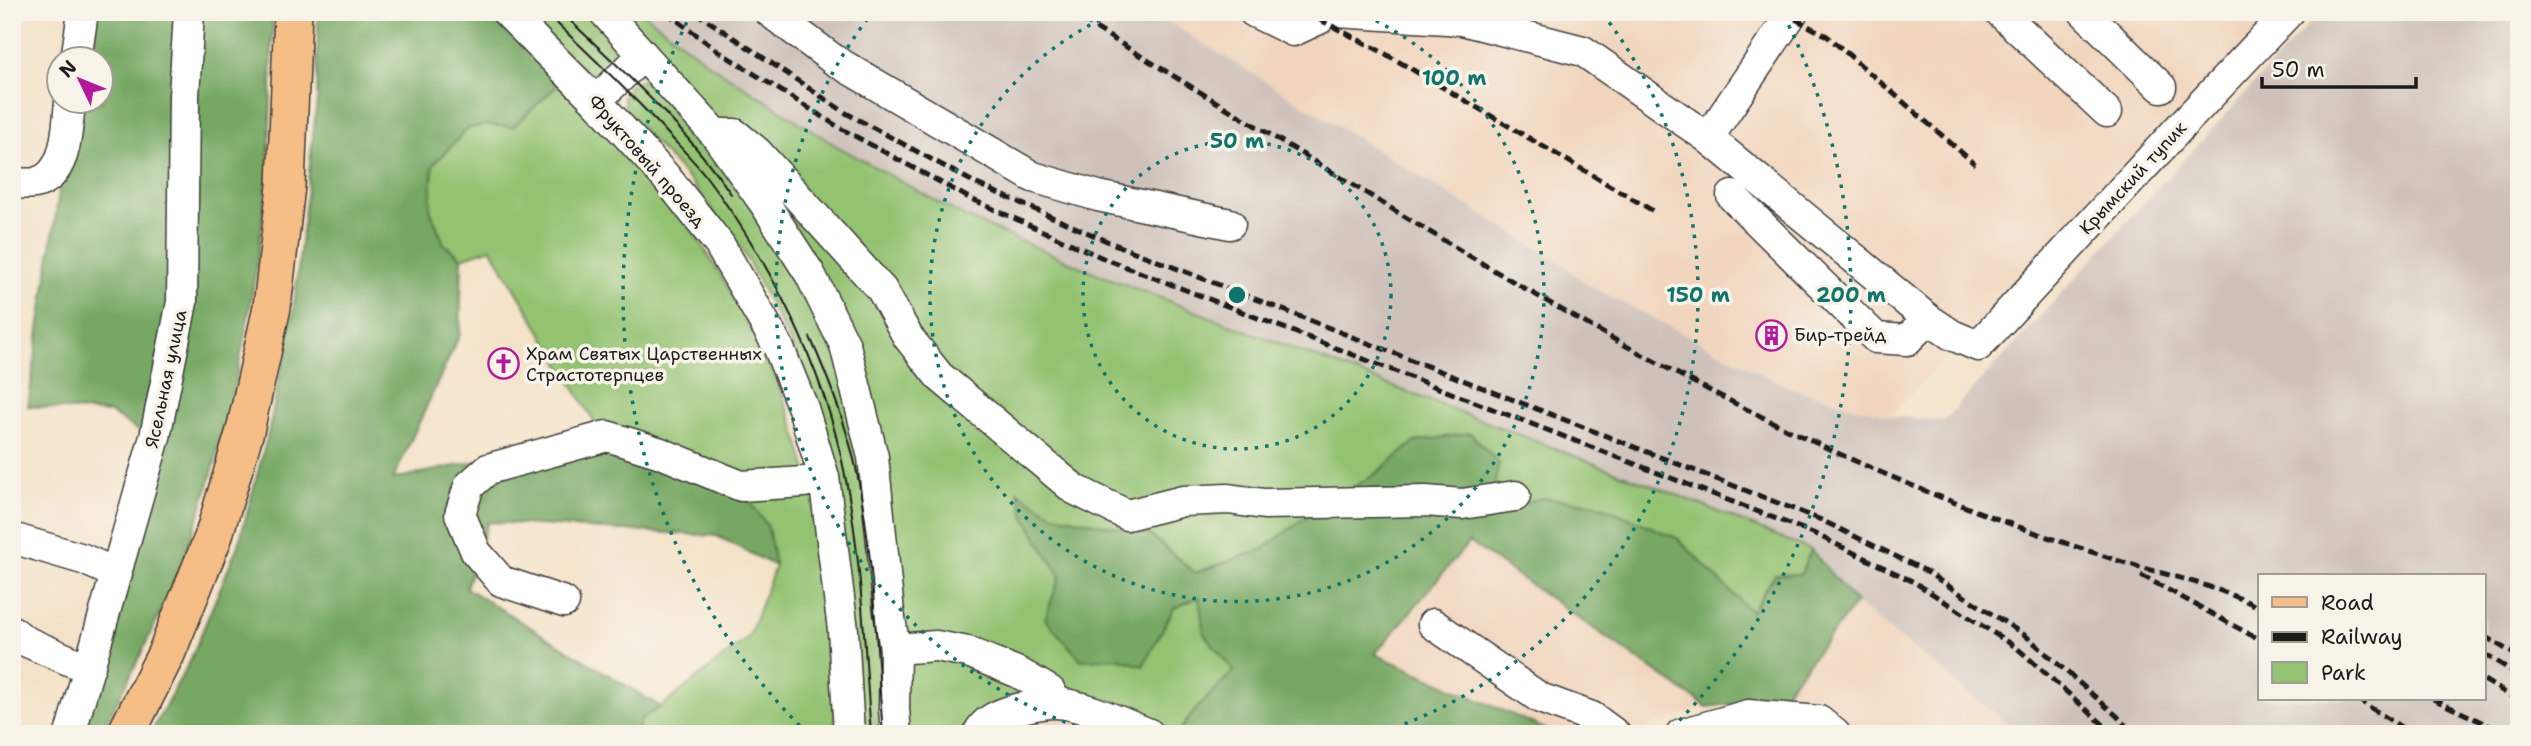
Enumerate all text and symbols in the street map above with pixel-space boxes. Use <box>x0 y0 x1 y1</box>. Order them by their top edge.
north arrow <box>46 46 116 116</box>
scale bar <box>2262 46 2416 90</box>
text: N <box>54 55 82 83</box>
text: 50 m <box>2272 56 2325 84</box>
text: 100 m <box>1422 64 1486 92</box>
street label: Фруктовый проезд <box>583 90 712 233</box>
street label: Крымский тупик <box>2074 116 2192 240</box>
text: 50 m <box>1210 127 1264 155</box>
text: 150 m <box>1666 281 1730 309</box>
text: 200 m <box>1816 281 1886 309</box>
centre of rings <box>1225 283 1249 307</box>
street label: Ясельная улица <box>140 308 192 450</box>
building icon: Бир-трейд <box>1754 318 1788 352</box>
place label: Бир-трейд <box>1794 323 1887 347</box>
place label: Храм Святых Царственных Страстотерпцев <box>526 342 762 387</box>
church icon: Храм Святых Царственных Страстотерпцев <box>486 347 520 381</box>
legend <box>2258 574 2486 700</box>
text: Road <box>2321 589 2374 617</box>
text: Railway <box>2321 623 2403 651</box>
text: Park <box>2321 659 2366 687</box>

